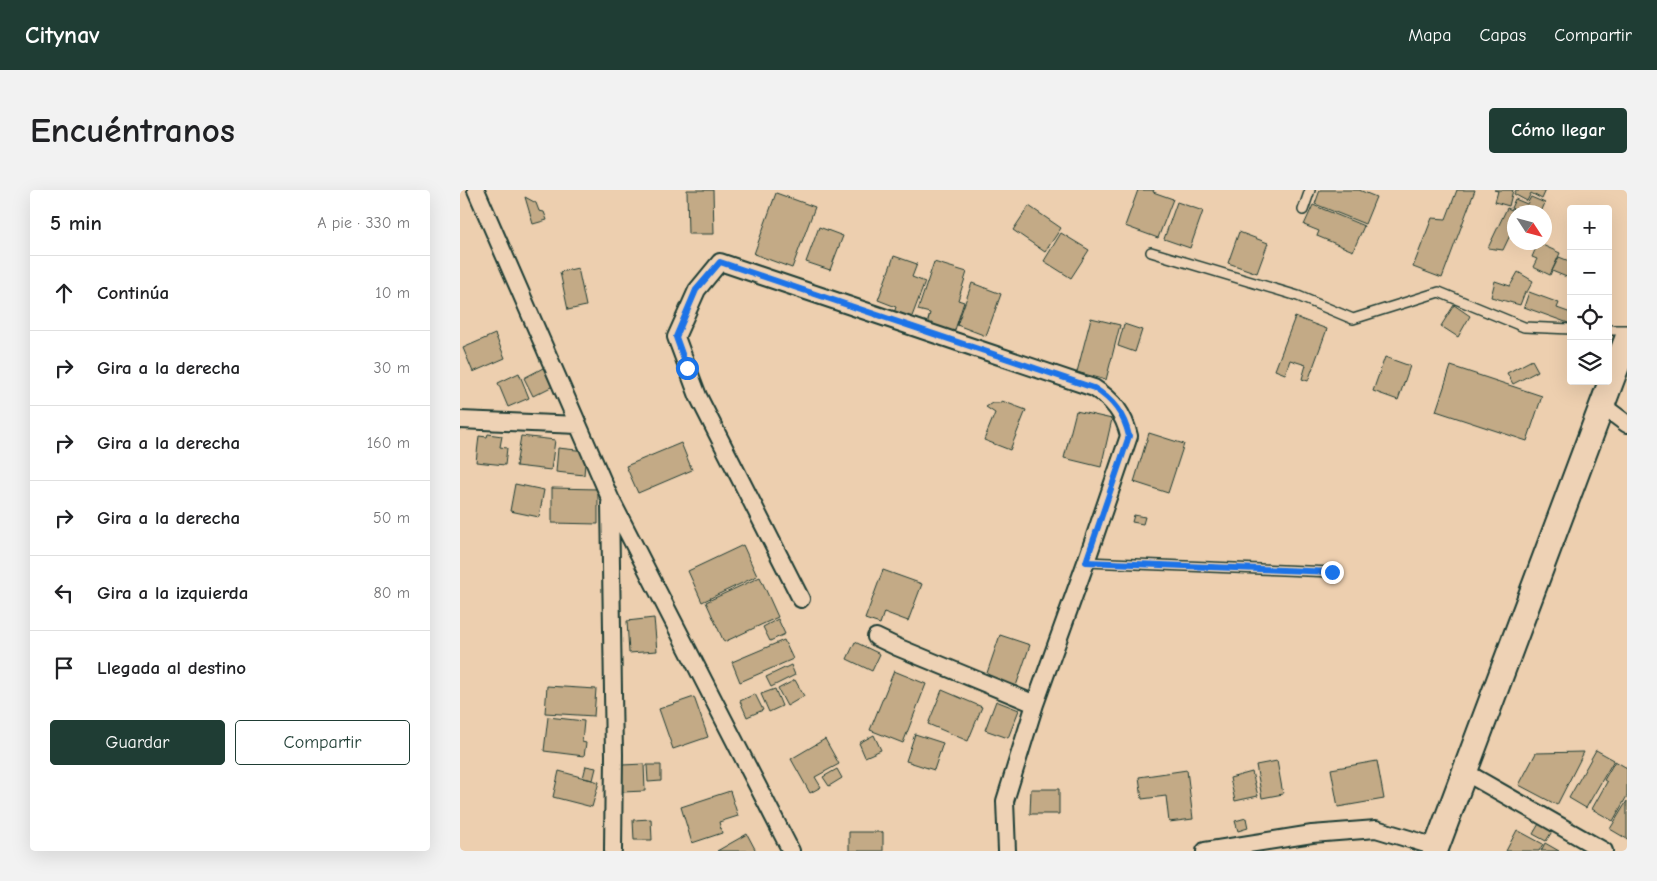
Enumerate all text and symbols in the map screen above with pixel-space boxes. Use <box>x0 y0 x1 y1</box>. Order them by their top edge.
text: Citynav <box>25 21 100 49</box>
text: Mapa <box>1408 25 1451 46</box>
text: Capas <box>1479 25 1526 46</box>
text: Compartir <box>1554 25 1632 46</box>
button: Cómo llegar <box>1489 108 1627 153</box>
text: Encuéntranos <box>30 110 235 151</box>
north arrow <box>1507 205 1552 250</box>
map controls <box>1567 205 1612 385</box>
button: + <box>1567 205 1612 250</box>
text: 5 min <box>50 211 102 235</box>
text: A pie · 330 m <box>317 214 410 232</box>
button: − <box>1567 250 1612 295</box>
icon: ahead <box>50 279 78 307</box>
text: Continúa <box>97 282 169 304</box>
text: 10 m <box>375 284 410 302</box>
button: locate <box>1567 295 1612 340</box>
button: layers <box>1567 340 1612 385</box>
icon: right <box>50 354 78 382</box>
text: Gira a la derecha <box>97 357 240 379</box>
route start <box>676 357 699 380</box>
text: 30 m <box>374 359 410 377</box>
icon: right <box>50 429 78 457</box>
text: Gira a la derecha <box>97 432 240 454</box>
text: 160 m <box>367 434 410 452</box>
icon: right <box>50 504 78 532</box>
text: Gira a la derecha <box>97 507 240 529</box>
text: 50 m <box>373 509 410 527</box>
route end <box>1321 561 1344 584</box>
icon: left <box>50 579 78 607</box>
text: Gira a la izquierda <box>97 582 248 604</box>
text: 80 m <box>373 584 410 602</box>
icon: arrive <box>50 654 78 682</box>
text: Llegada al destino <box>97 657 246 679</box>
button: Guardar <box>50 720 225 765</box>
button: Compartir <box>235 720 410 765</box>

